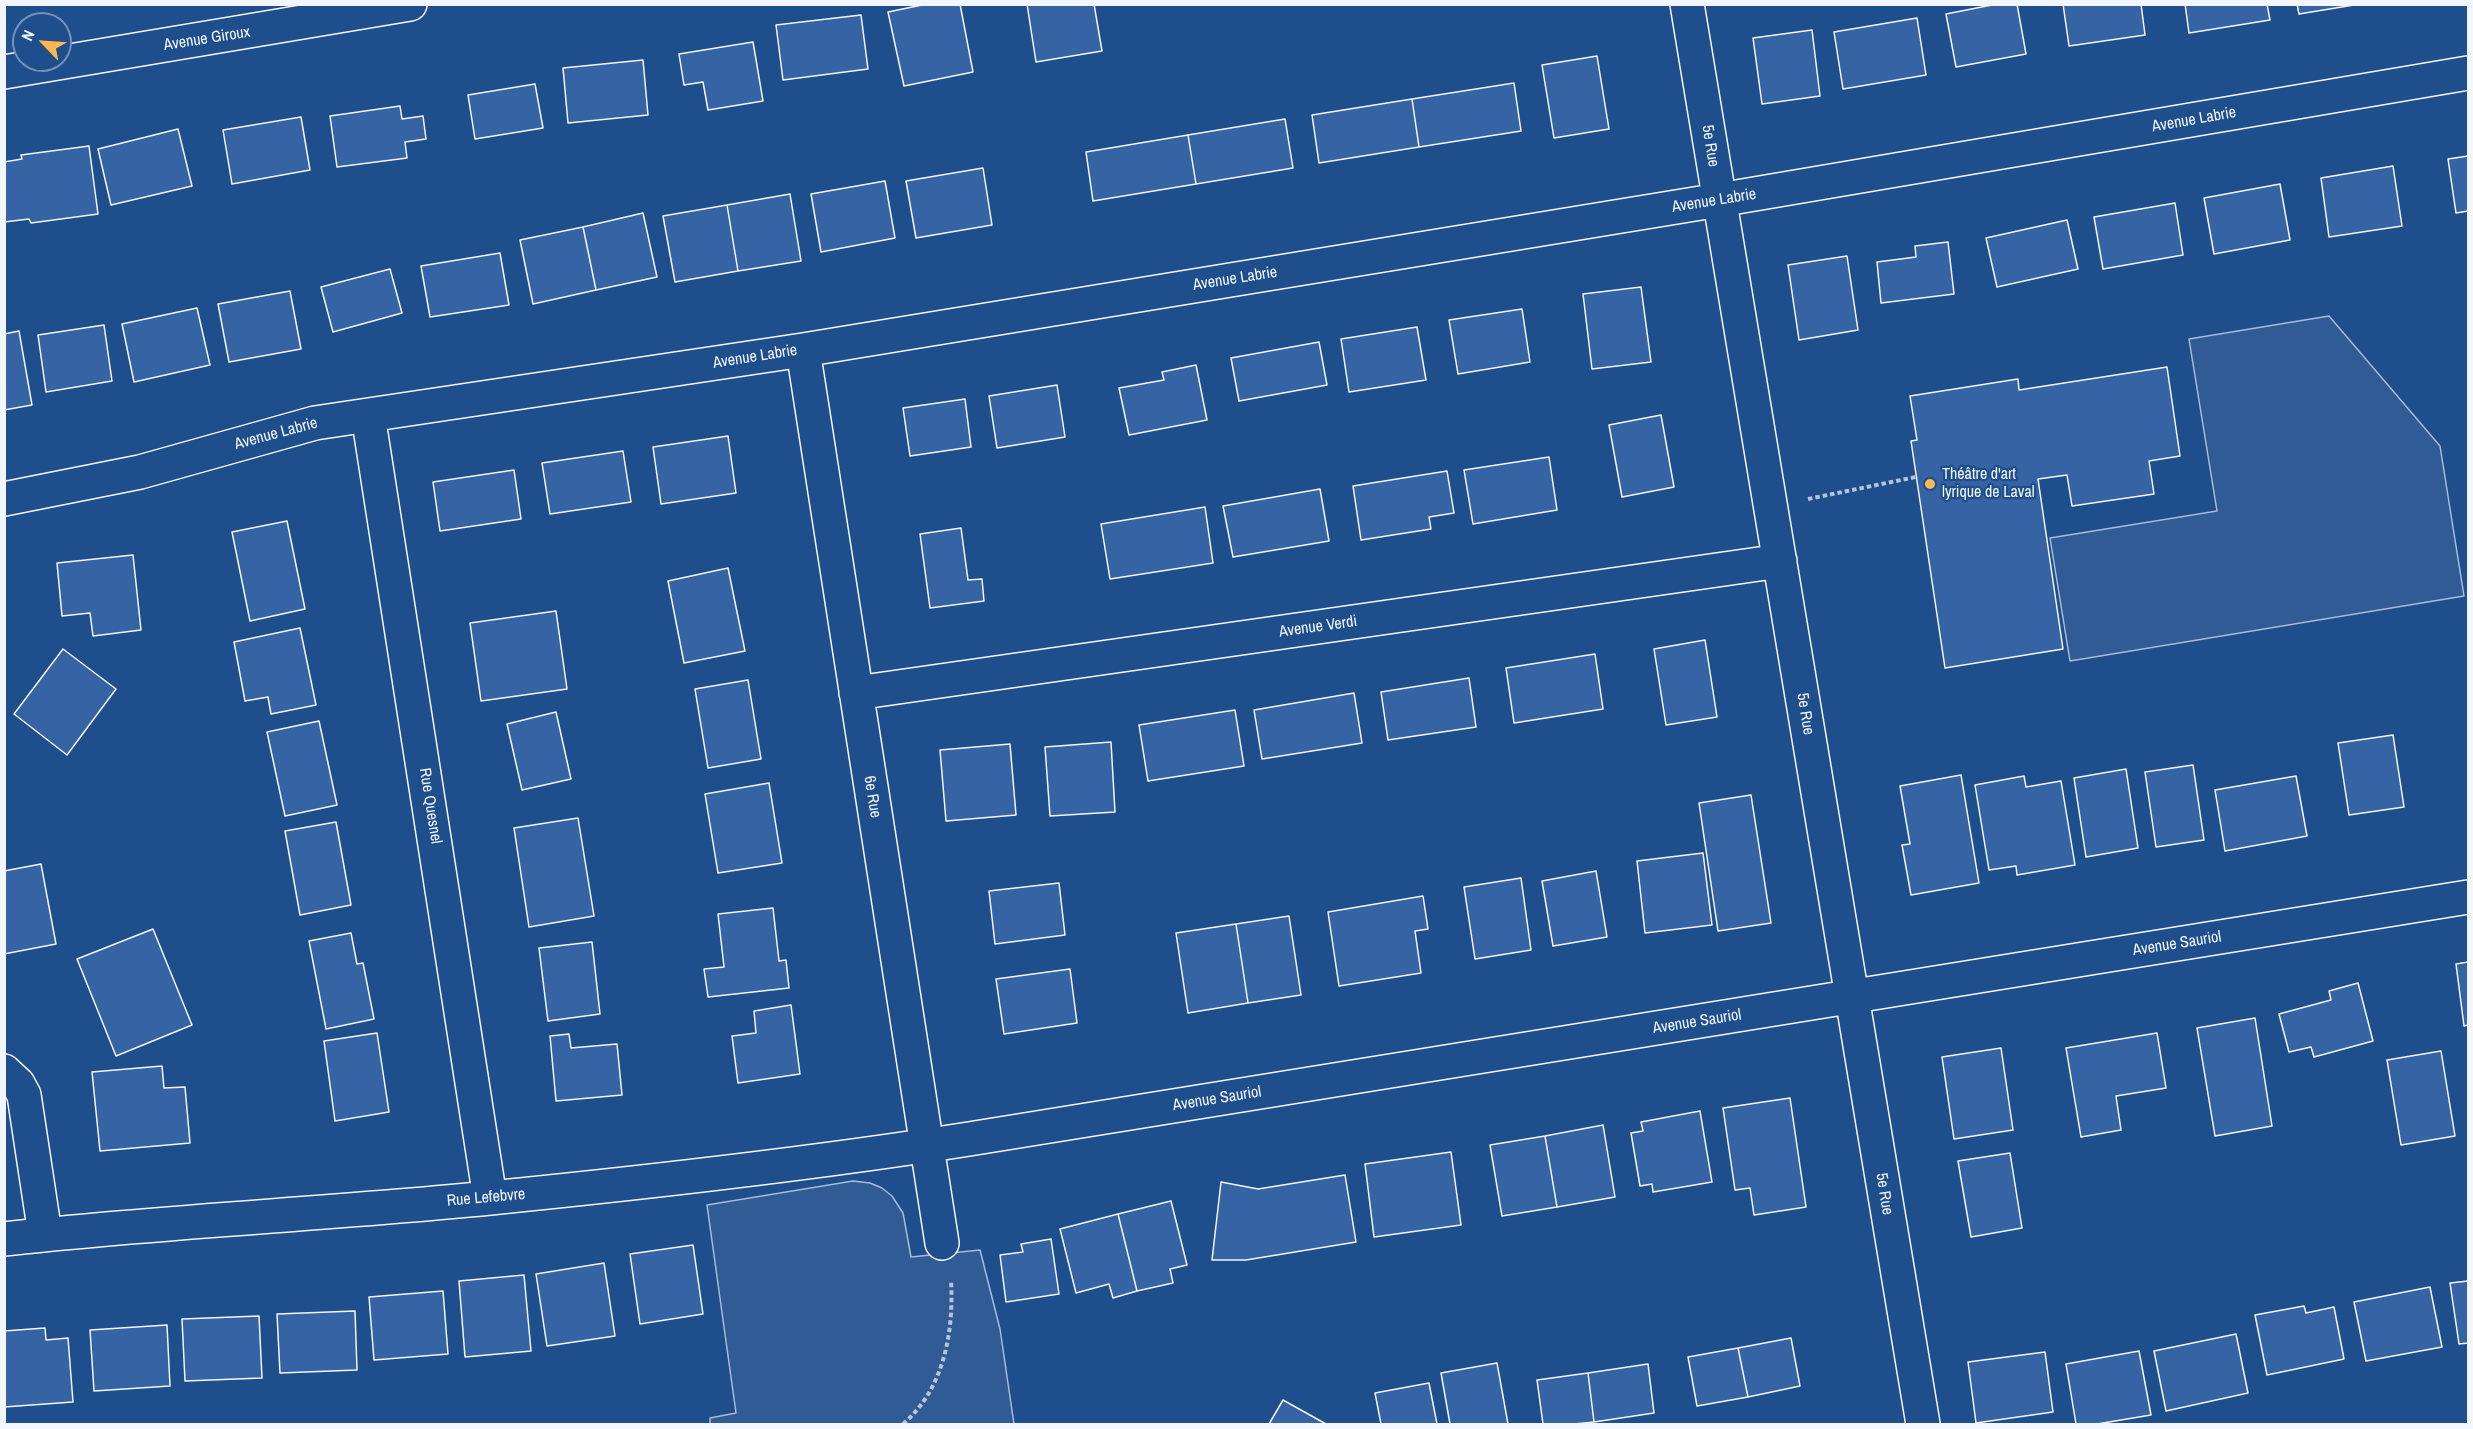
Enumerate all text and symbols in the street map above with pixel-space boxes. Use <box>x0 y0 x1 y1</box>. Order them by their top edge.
north arrow <box>12 12 72 72</box>
street label: Avenue Giroux <box>162 23 252 55</box>
text: N <box>16 26 39 44</box>
street label: Avenue Labrie <box>2150 103 2238 137</box>
street label: 5e Rue <box>1697 124 1723 168</box>
street label: Avenue Labrie <box>1670 185 1758 217</box>
street label: Avenue Labrie <box>1191 263 1279 295</box>
street label: Avenue Labrie <box>711 341 799 373</box>
street label: Avenue Labrie <box>232 414 320 454</box>
place label: Théâtre d'art lyrique de Laval <box>1942 465 2035 503</box>
marker: Théâtre d'art lyrique de Laval <box>1923 477 1937 491</box>
street label: Avenue Verdi <box>1278 612 1358 642</box>
street label: 5e Rue <box>1792 692 1818 736</box>
street label: Rue Quesnel <box>415 767 445 845</box>
street label: 6e Rue <box>859 775 885 819</box>
street label: Avenue Sauriol <box>2131 928 2223 960</box>
street label: Avenue Sauriol <box>1651 1006 1743 1038</box>
street label: Avenue Sauriol <box>1171 1083 1263 1115</box>
street label: 5e Rue <box>1871 1172 1897 1216</box>
street label: Rue Lefebvre <box>446 1185 526 1211</box>

